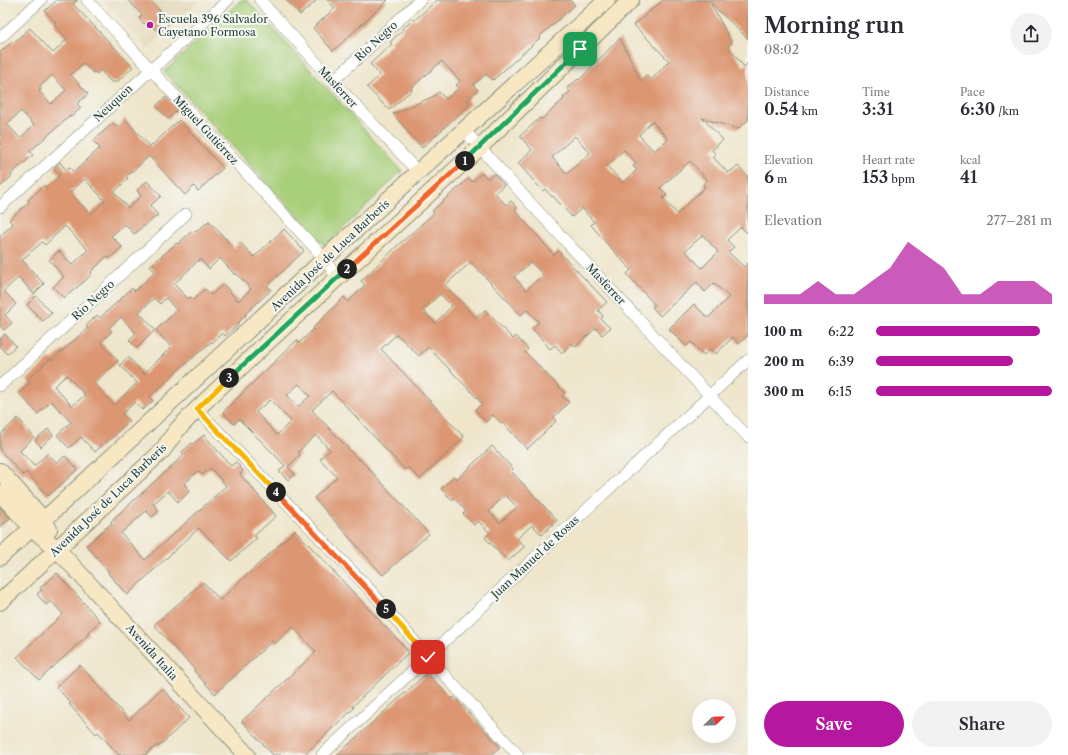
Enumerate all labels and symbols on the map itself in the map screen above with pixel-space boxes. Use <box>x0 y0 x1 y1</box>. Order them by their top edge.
place label: Escuela 396 Salvador Cayetano Formosa <box>158 12 268 39</box>
street label: Río Negro <box>352 18 400 64</box>
marker: Escuela 396 Salvador Cayetano Formosa <box>145 20 155 30</box>
pin <box>563 32 597 66</box>
street label: Masferrer <box>315 63 361 111</box>
street label: Neuquen <box>91 81 135 125</box>
street label: Miguel Gutiérrez <box>170 93 242 168</box>
pin: 1 <box>455 151 475 171</box>
street label: Avenida José de Luca Barberis <box>267 196 392 314</box>
pin: 2 <box>337 259 357 279</box>
street label: Masferrer <box>583 260 629 308</box>
street label: Río Negro <box>69 277 117 323</box>
pin: 3 <box>219 368 239 388</box>
street label: Avenida José de Luca Barberis <box>46 440 169 560</box>
pin: 4 <box>266 482 286 502</box>
street label: Juan Manuel de Rosas <box>487 513 582 603</box>
pin: 5 <box>376 599 396 619</box>
street label: Avenida Italia <box>122 620 181 683</box>
pin <box>411 640 445 674</box>
north arrow <box>692 699 736 743</box>

